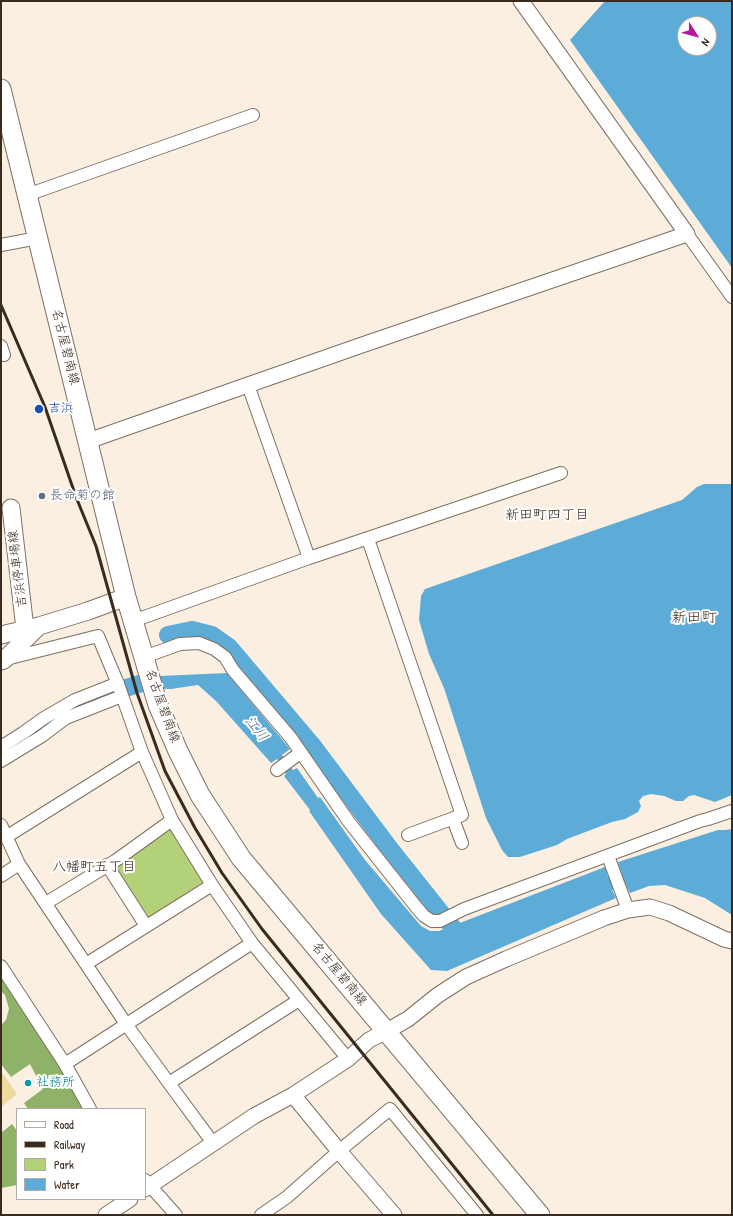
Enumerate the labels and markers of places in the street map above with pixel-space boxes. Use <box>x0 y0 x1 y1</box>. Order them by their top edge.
place label: 吉浜 <box>48 401 74 417</box>
marker: 吉浜 <box>33 403 45 415</box>
place label: 長命菊の館 <box>50 488 115 504</box>
marker: 長命菊の館 <box>37 491 47 501</box>
place label: 社務所 <box>36 1075 75 1091</box>
marker: 社務所 <box>23 1078 33 1088</box>

